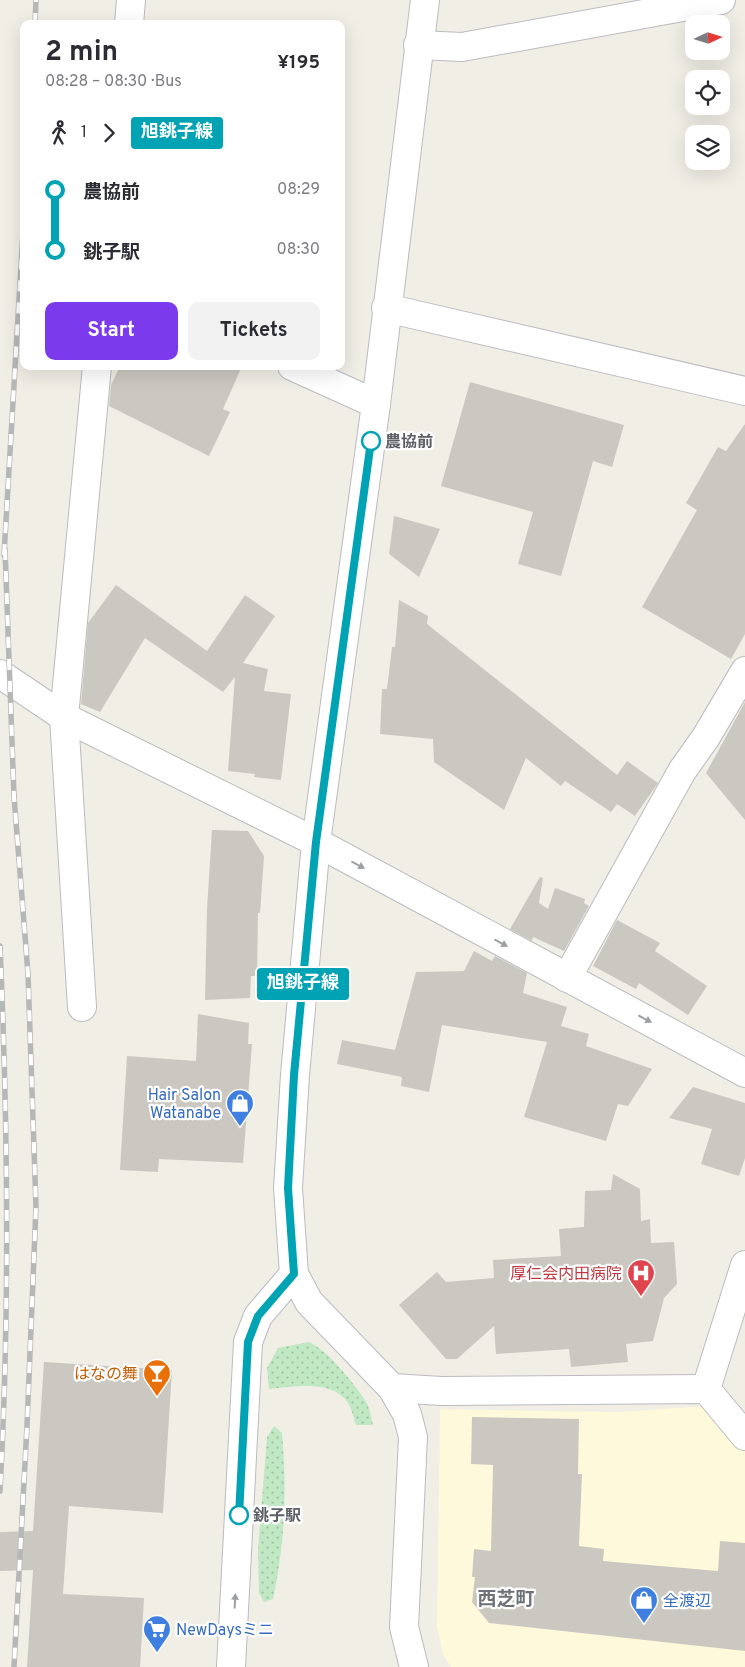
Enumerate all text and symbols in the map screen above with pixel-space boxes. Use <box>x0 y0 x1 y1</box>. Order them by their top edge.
north arrow <box>685 15 730 60</box>
map controls <box>685 15 730 170</box>
text: 2 min <box>45 35 118 71</box>
text: ¥195 <box>278 51 320 75</box>
button: locate <box>685 70 730 115</box>
text: 08:28 – 08:30 · Bus <box>45 72 182 92</box>
icon: walk <box>45 119 73 147</box>
icon: forward <box>95 119 123 147</box>
text: 旭銚子線 <box>141 121 213 144</box>
text: 1 <box>81 123 87 143</box>
button: layers <box>685 125 730 170</box>
text: 08:29 <box>277 180 320 200</box>
text: 農協前 <box>83 181 140 205</box>
text: 08:30 <box>277 240 320 260</box>
text: 銚子駅 <box>83 241 140 265</box>
button: Start <box>45 302 178 360</box>
button: Tickets <box>188 302 320 360</box>
marker: 農協前 <box>361 431 381 451</box>
place label: 農協前 <box>385 433 433 453</box>
one-way arrow <box>352 861 365 870</box>
one-way arrow <box>494 939 509 947</box>
line badge: 旭銚子線 <box>268 968 338 1000</box>
text: 旭銚子線 <box>267 972 339 995</box>
one-way arrow <box>638 1015 651 1024</box>
place label: Hair Salon Watanabe <box>148 1086 221 1124</box>
shop icon: Hair Salon Watanabe <box>225 1088 255 1127</box>
hospital icon: 厚仁会内田病院 <box>626 1258 656 1297</box>
place label: 厚仁会内田病院 <box>510 1265 622 1285</box>
bar icon: はなの舞 <box>142 1358 172 1397</box>
place label: はなの舞 <box>74 1365 138 1385</box>
marker: 銚子駅 <box>229 1505 249 1525</box>
place label: 銚子駅 <box>253 1506 301 1527</box>
shop icon: 全渡辺 <box>629 1585 659 1624</box>
district label: 西芝町 <box>477 1588 535 1612</box>
place label: 全渡辺 <box>663 1592 711 1612</box>
one-way arrow <box>231 1593 239 1609</box>
supermarket icon: NewDaysミニ <box>142 1614 172 1653</box>
place label: NewDaysミニ <box>176 1621 274 1641</box>

